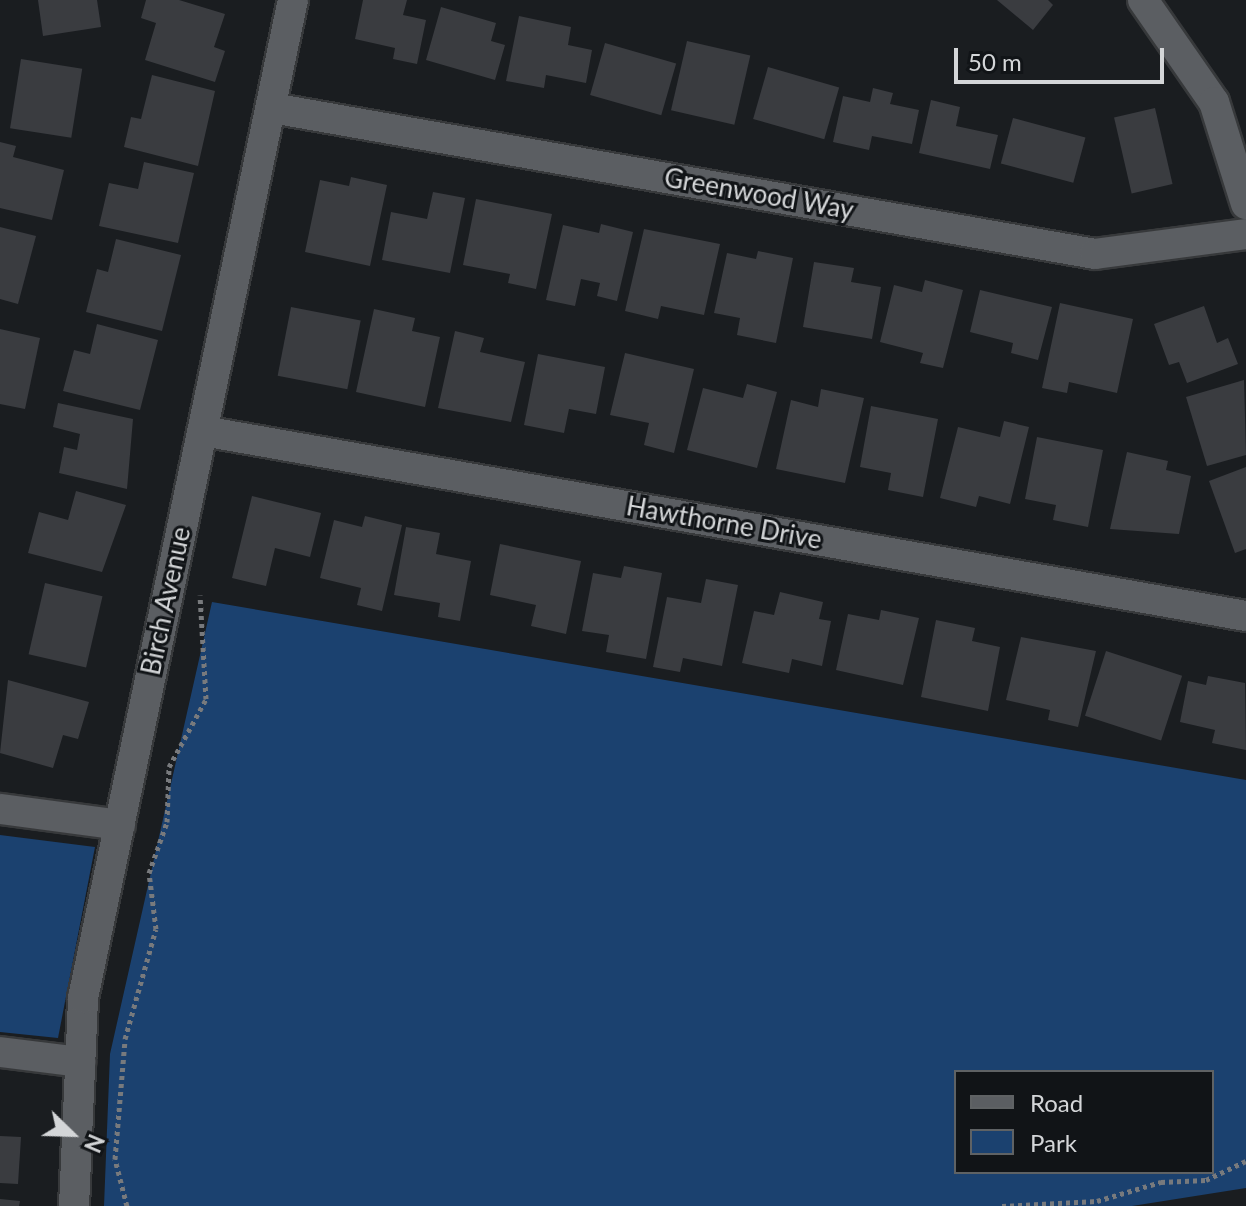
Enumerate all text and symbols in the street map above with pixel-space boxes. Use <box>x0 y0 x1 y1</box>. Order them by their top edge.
scale bar <box>958 32 1168 82</box>
text: 50 m <box>968 47 1022 76</box>
street label: Greenwood Way <box>662 162 856 226</box>
street label: Hawthorne Drive <box>624 490 824 556</box>
street label: Birch Avenue <box>135 524 197 678</box>
legend <box>954 1070 1214 1174</box>
text: Road <box>1030 1088 1083 1117</box>
north arrow <box>32 1094 112 1174</box>
text: Park <box>1030 1128 1077 1157</box>
text: N <box>79 1130 110 1157</box>

